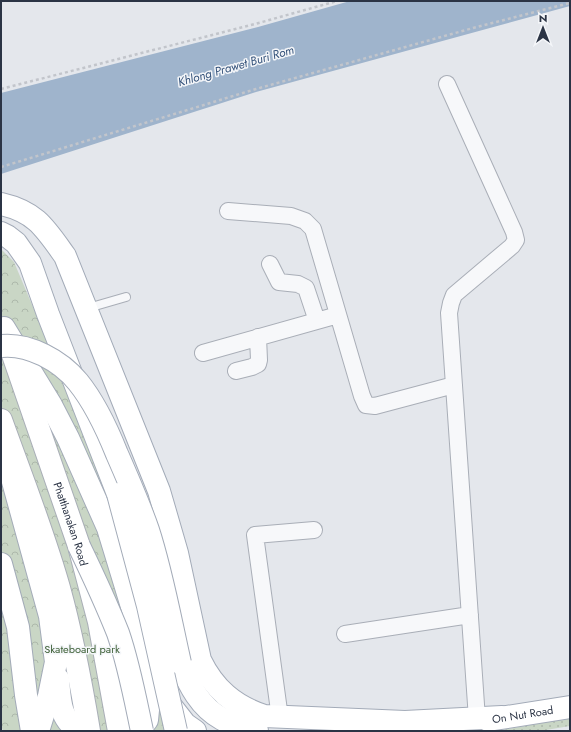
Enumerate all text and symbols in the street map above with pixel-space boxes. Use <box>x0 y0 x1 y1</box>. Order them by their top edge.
north arrow <box>523 8 563 48</box>
text: N <box>539 10 547 26</box>
water label: Khlong Prawet Buri Rom <box>176 41 296 91</box>
street label: Phatthanakan Road <box>49 480 92 568</box>
park label: Skateboard park <box>44 641 120 657</box>
street label: On Nut Road <box>491 702 554 727</box>

